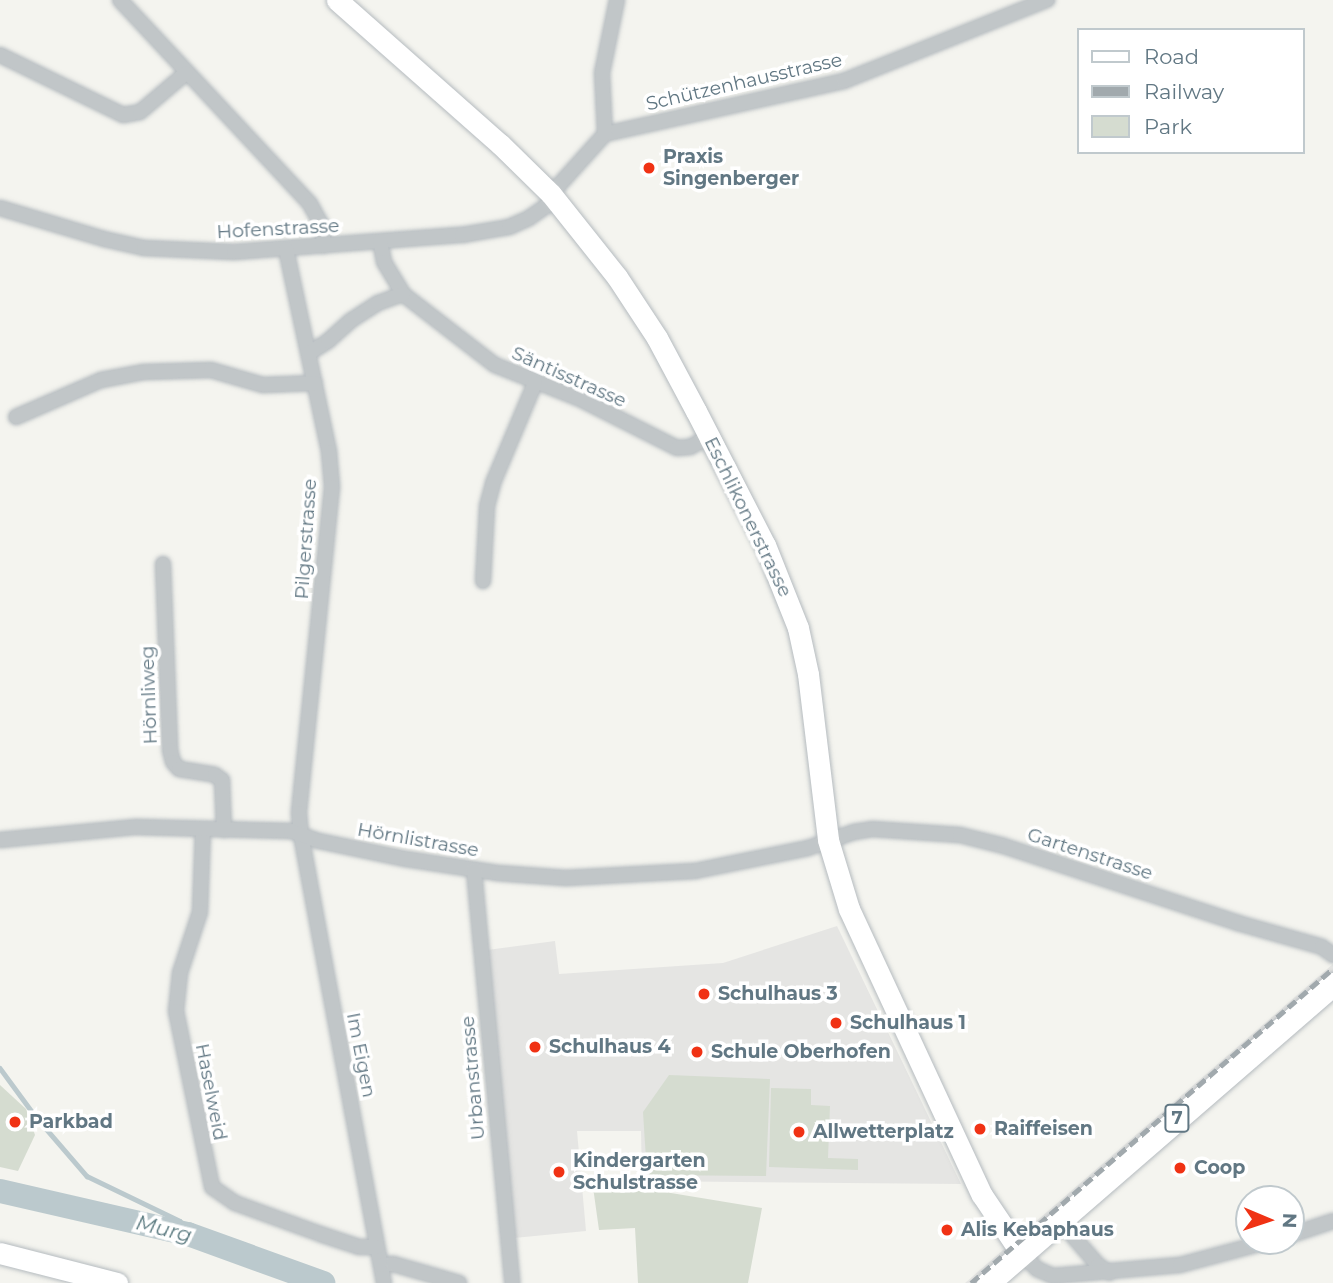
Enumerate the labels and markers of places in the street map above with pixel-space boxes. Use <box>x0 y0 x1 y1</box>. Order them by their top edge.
place label: Praxis Singenberger <box>663 146 799 190</box>
marker: Praxis Singenberger <box>641 160 657 176</box>
place label: Schulhaus 3 <box>718 983 838 1005</box>
marker: Schulhaus 3 <box>696 986 712 1002</box>
place label: Schulhaus 1 <box>850 1012 966 1034</box>
marker: Schulhaus 1 <box>828 1015 844 1031</box>
place label: Schulhaus 4 <box>549 1036 671 1058</box>
marker: Schulhaus 4 <box>527 1039 543 1055</box>
place label: Schule Oberhofen <box>711 1041 891 1063</box>
marker: Schule Oberhofen <box>689 1044 705 1060</box>
place label: Parkbad <box>29 1111 113 1133</box>
marker: Parkbad <box>7 1114 23 1130</box>
place label: Raiffeisen <box>994 1118 1093 1140</box>
place label: Allwetterplatz <box>813 1121 954 1143</box>
marker: Raiffeisen <box>972 1121 988 1137</box>
marker: Allwetterplatz <box>791 1124 807 1140</box>
place label: Kindergarten Schulstrasse <box>573 1150 706 1194</box>
place label: Coop <box>1194 1157 1245 1179</box>
marker: Coop <box>1172 1160 1188 1176</box>
marker: Kindergarten Schulstrasse <box>551 1164 567 1180</box>
place label: Alis Kebaphaus <box>961 1219 1114 1241</box>
marker: Alis Kebaphaus <box>939 1222 955 1238</box>

